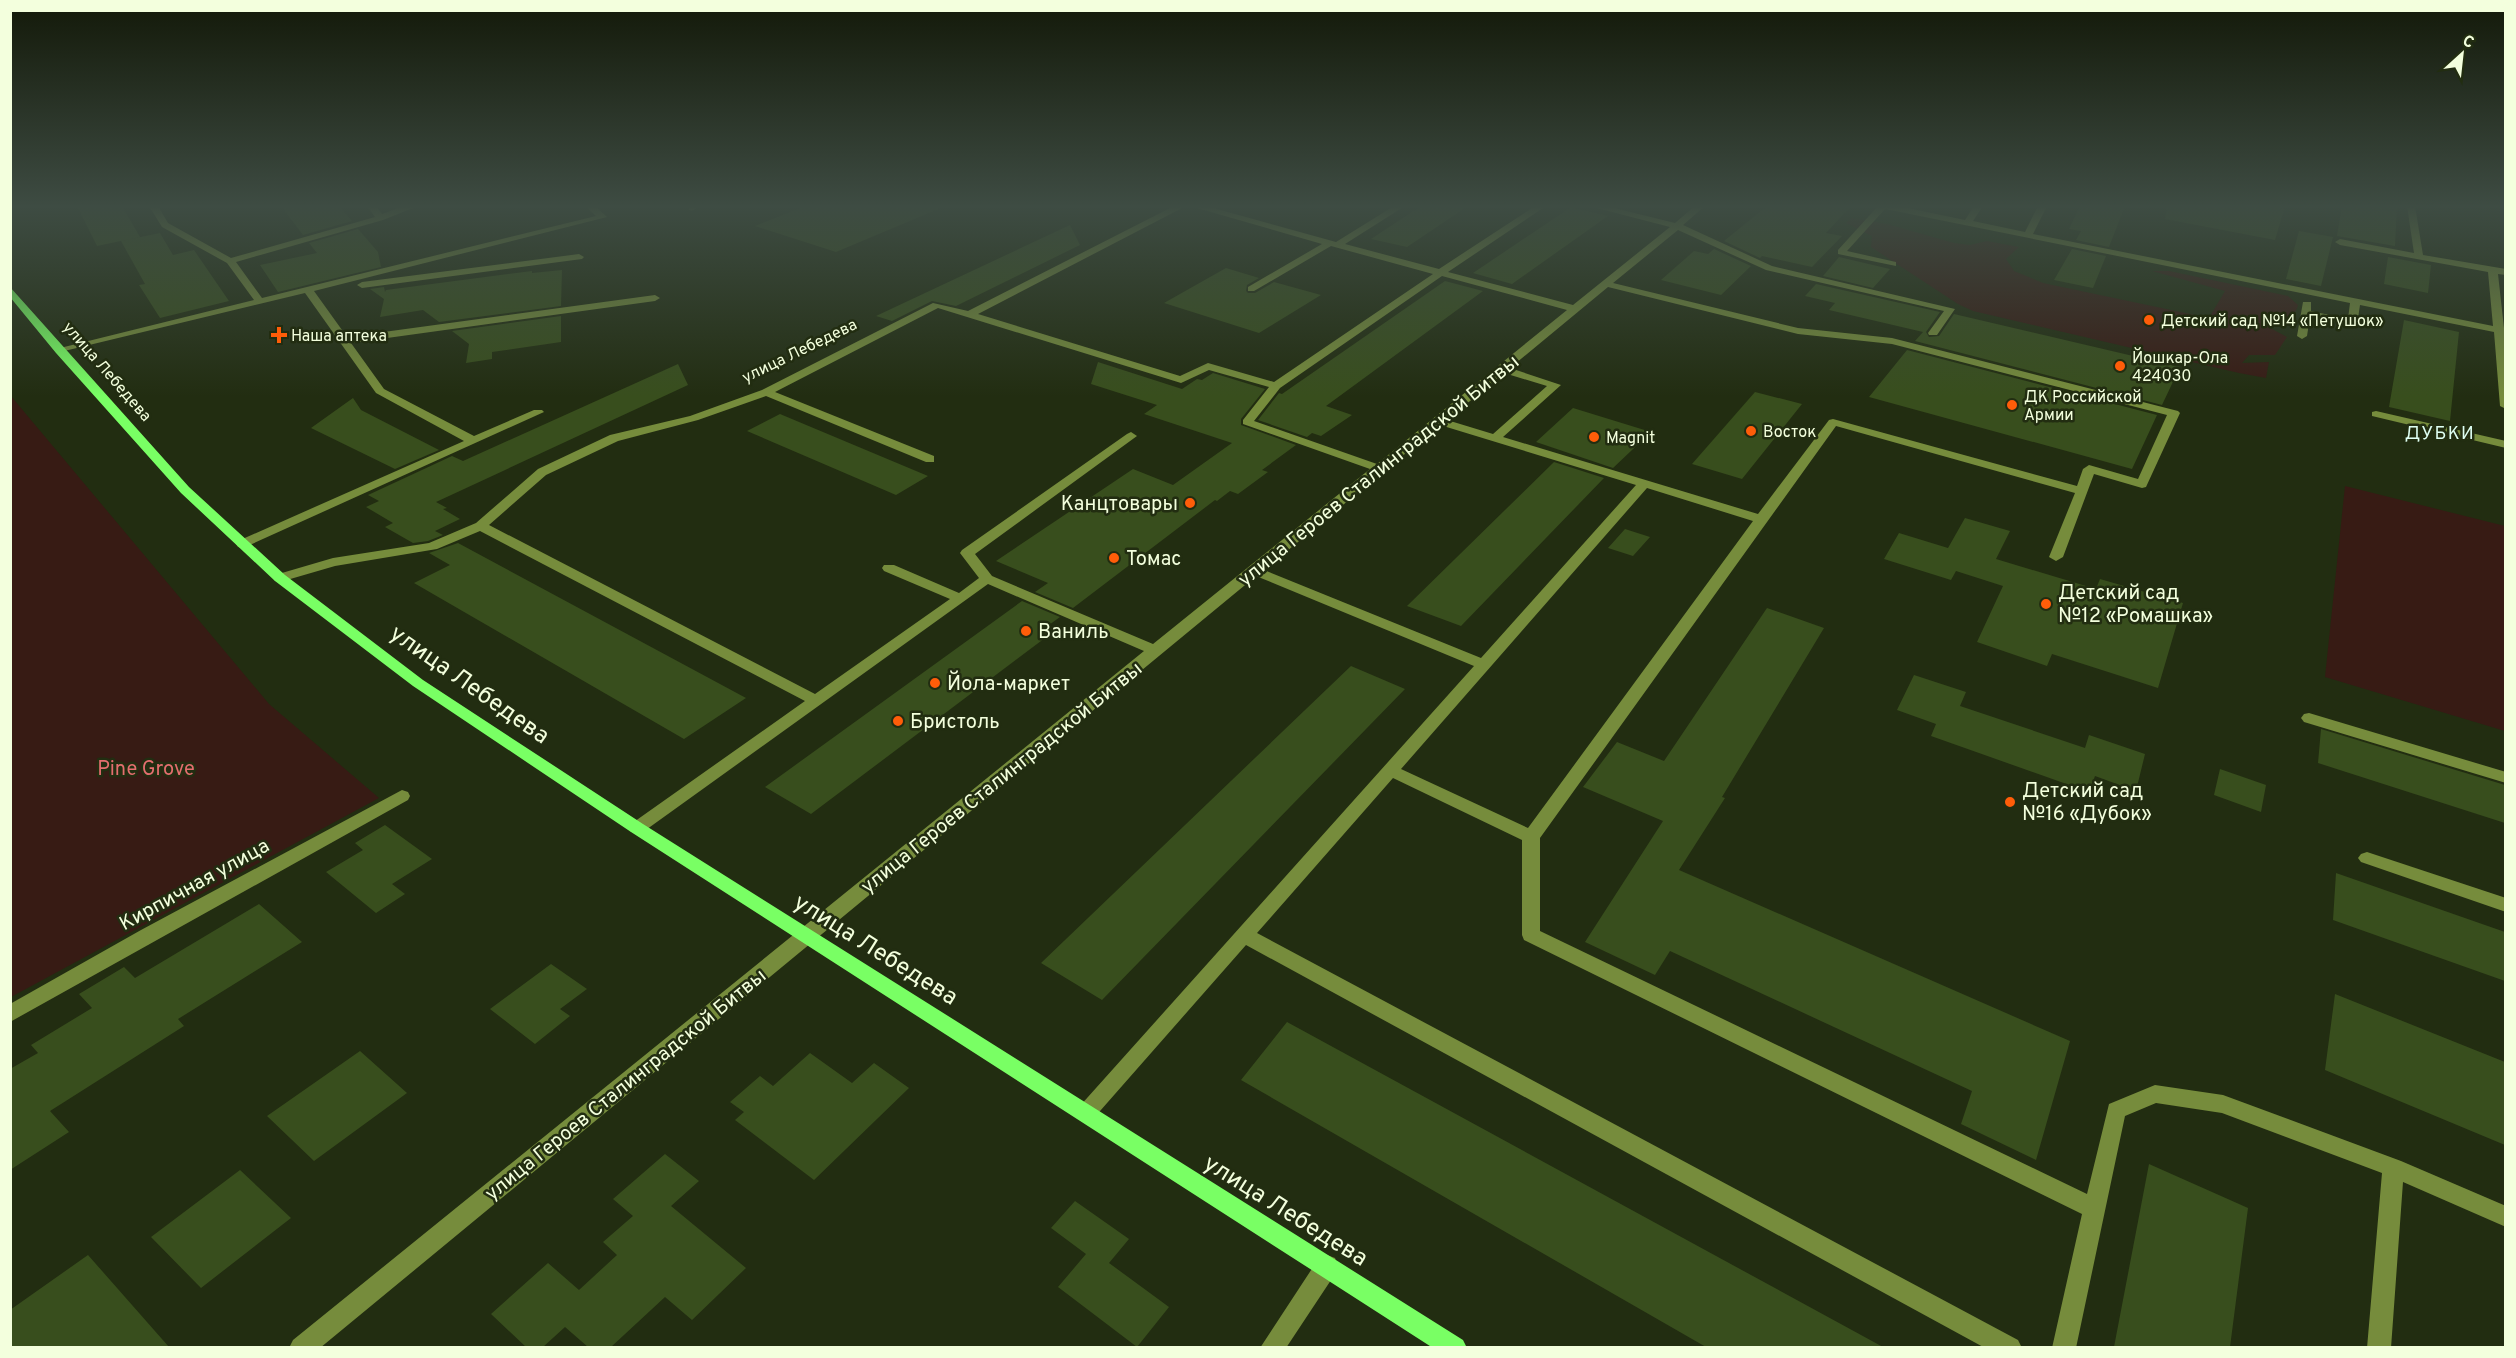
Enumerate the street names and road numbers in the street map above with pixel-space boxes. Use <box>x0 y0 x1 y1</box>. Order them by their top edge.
street label: улица Лебедева <box>739 315 861 388</box>
street label: улица Лебедева <box>58 318 155 426</box>
street label: улица Героев Сталинградской Битвы <box>1233 350 1525 593</box>
street label: улица Лебедева <box>383 619 555 752</box>
street label: улица Героев Сталинградской Битвы <box>856 657 1148 900</box>
street label: Кирпичная улица <box>115 834 275 938</box>
street label: улица Лебедева <box>787 888 963 1013</box>
street label: улица Героев Сталинградской Битвы <box>480 964 772 1207</box>
street label: улица Лебедева <box>1197 1149 1373 1274</box>

